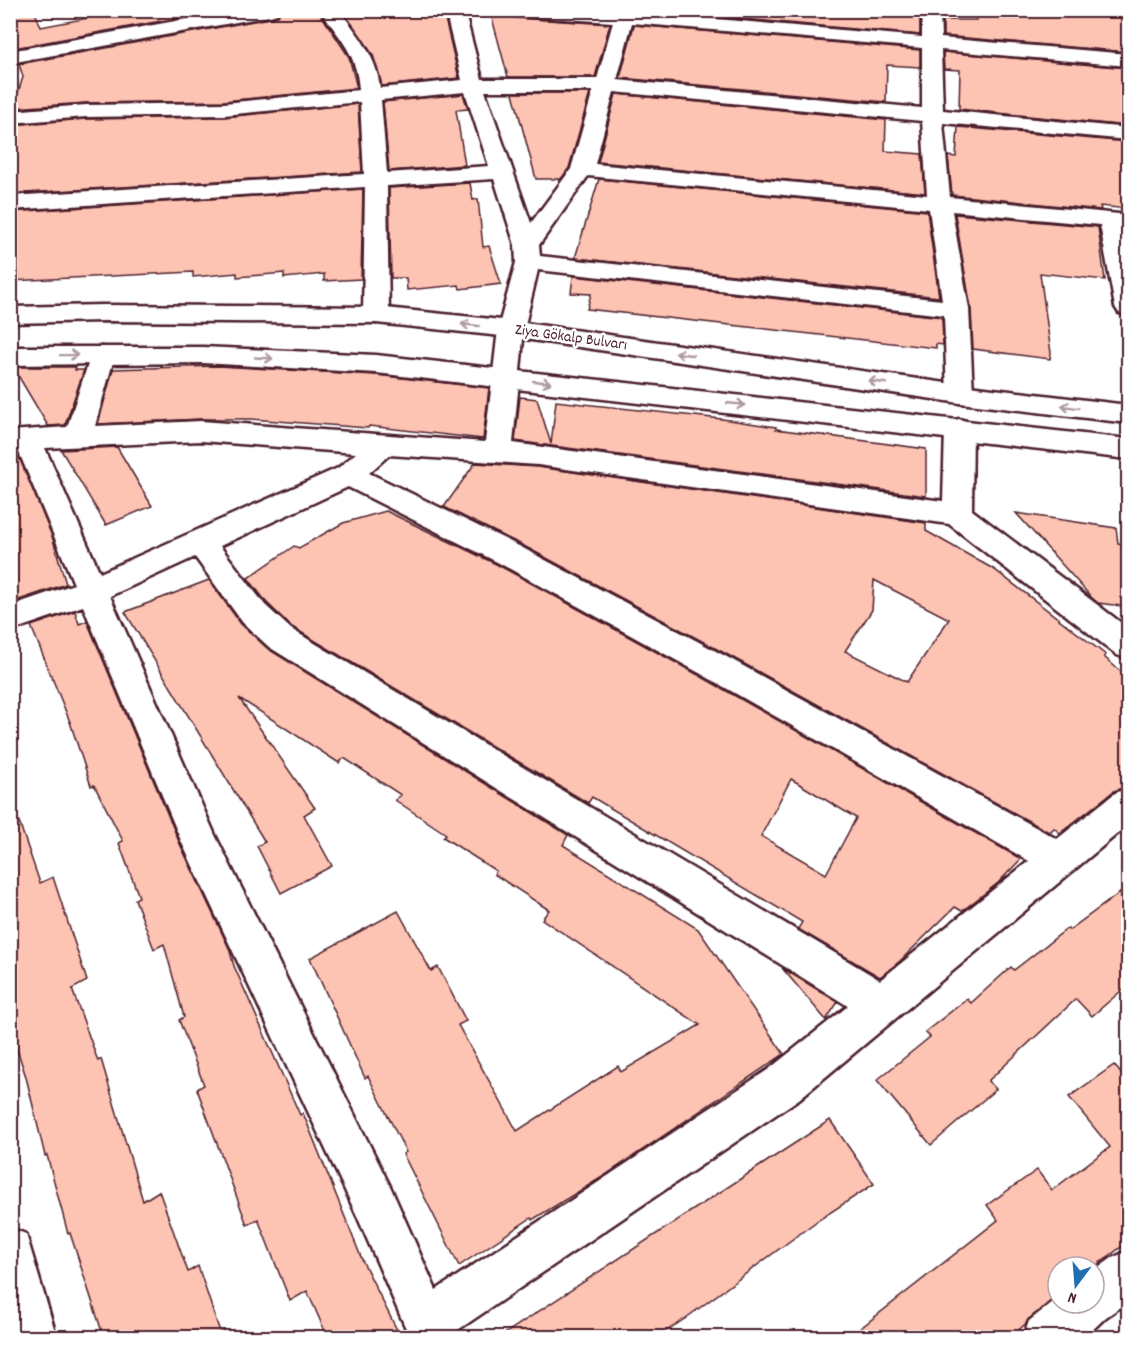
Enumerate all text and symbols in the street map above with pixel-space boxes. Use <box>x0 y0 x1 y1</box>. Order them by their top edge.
one-way arrow <box>461 319 481 330</box>
street label: Ziya Gökalp Bulvarı <box>513 319 629 357</box>
one-way arrow <box>58 349 78 361</box>
one-way arrow <box>675 349 694 360</box>
one-way arrow <box>253 352 273 363</box>
one-way arrow <box>868 376 887 387</box>
one-way arrow <box>531 377 551 388</box>
one-way arrow <box>725 399 745 410</box>
one-way arrow <box>1061 402 1081 413</box>
north arrow <box>1046 1255 1106 1315</box>
text: N <box>1065 1285 1080 1309</box>

